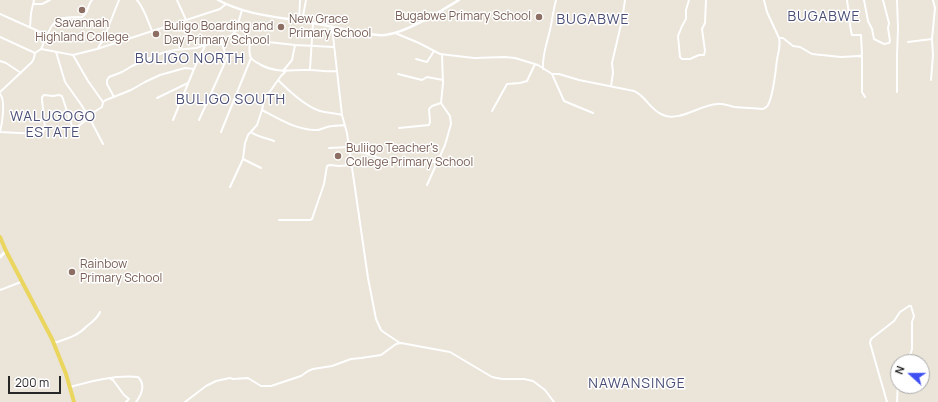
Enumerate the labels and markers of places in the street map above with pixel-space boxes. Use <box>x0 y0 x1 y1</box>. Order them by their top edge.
marker: Savannah Highland College <box>77 5 87 15</box>
place label: Bugabwe Primary School <box>395 10 531 24</box>
marker: Bugabwe Primary School <box>534 12 544 22</box>
place label: New Grace Primary School <box>289 13 371 41</box>
place label: Savannah Highland College <box>35 17 129 45</box>
place label: Buligo Boarding and Day Primary School <box>164 20 273 48</box>
marker: New Grace Primary School <box>276 22 286 32</box>
marker: Buligo Boarding and Day Primary School <box>151 29 161 39</box>
place label: Buliigo Teacher's College Primary School <box>346 142 473 170</box>
marker: Buliigo Teacher's College Primary School <box>333 151 343 161</box>
place label: Rainbow Primary School <box>80 258 162 286</box>
marker: Rainbow Primary School <box>67 267 77 277</box>

